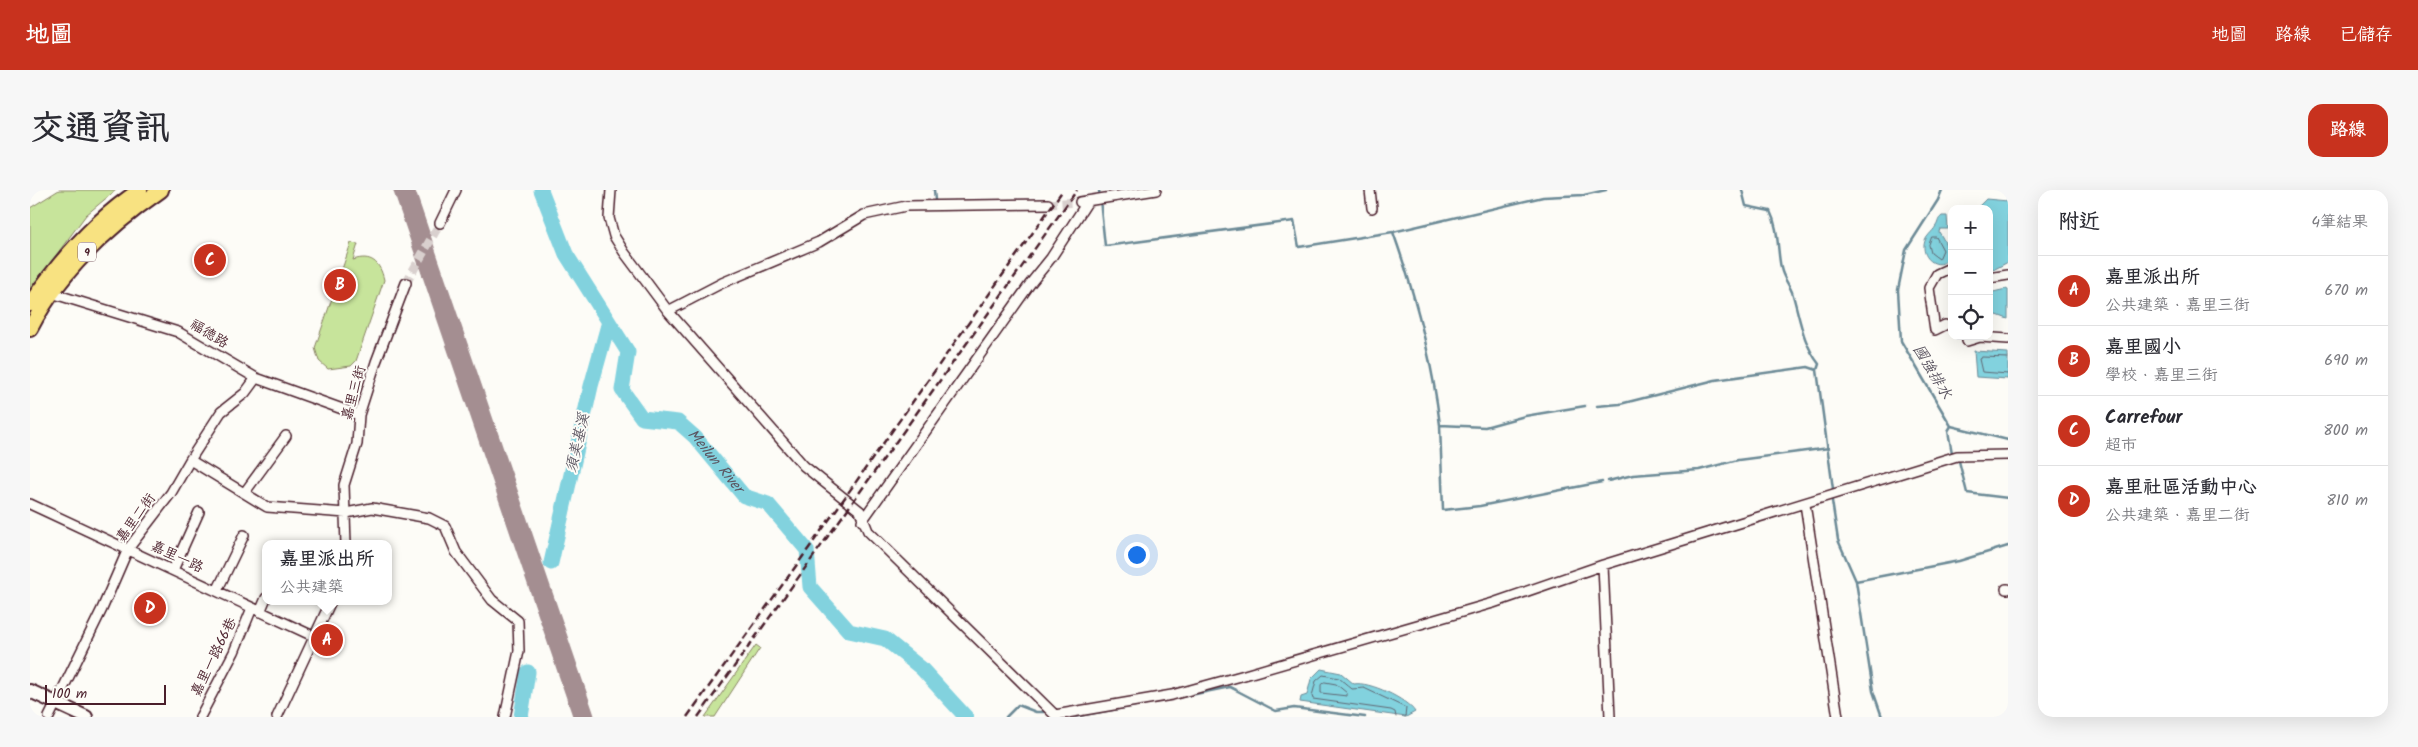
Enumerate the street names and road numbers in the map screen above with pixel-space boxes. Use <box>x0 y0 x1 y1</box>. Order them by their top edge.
road number: 9 <box>78 242 96 262</box>
street label: 福德路 <box>185 314 233 354</box>
street label: 嘉里三街 <box>336 363 372 423</box>
street label: 嘉里二街 <box>111 489 161 547</box>
street label: 嘉里一路 <box>147 535 207 579</box>
street label: 嘉里一路66巷 <box>185 613 243 700</box>

